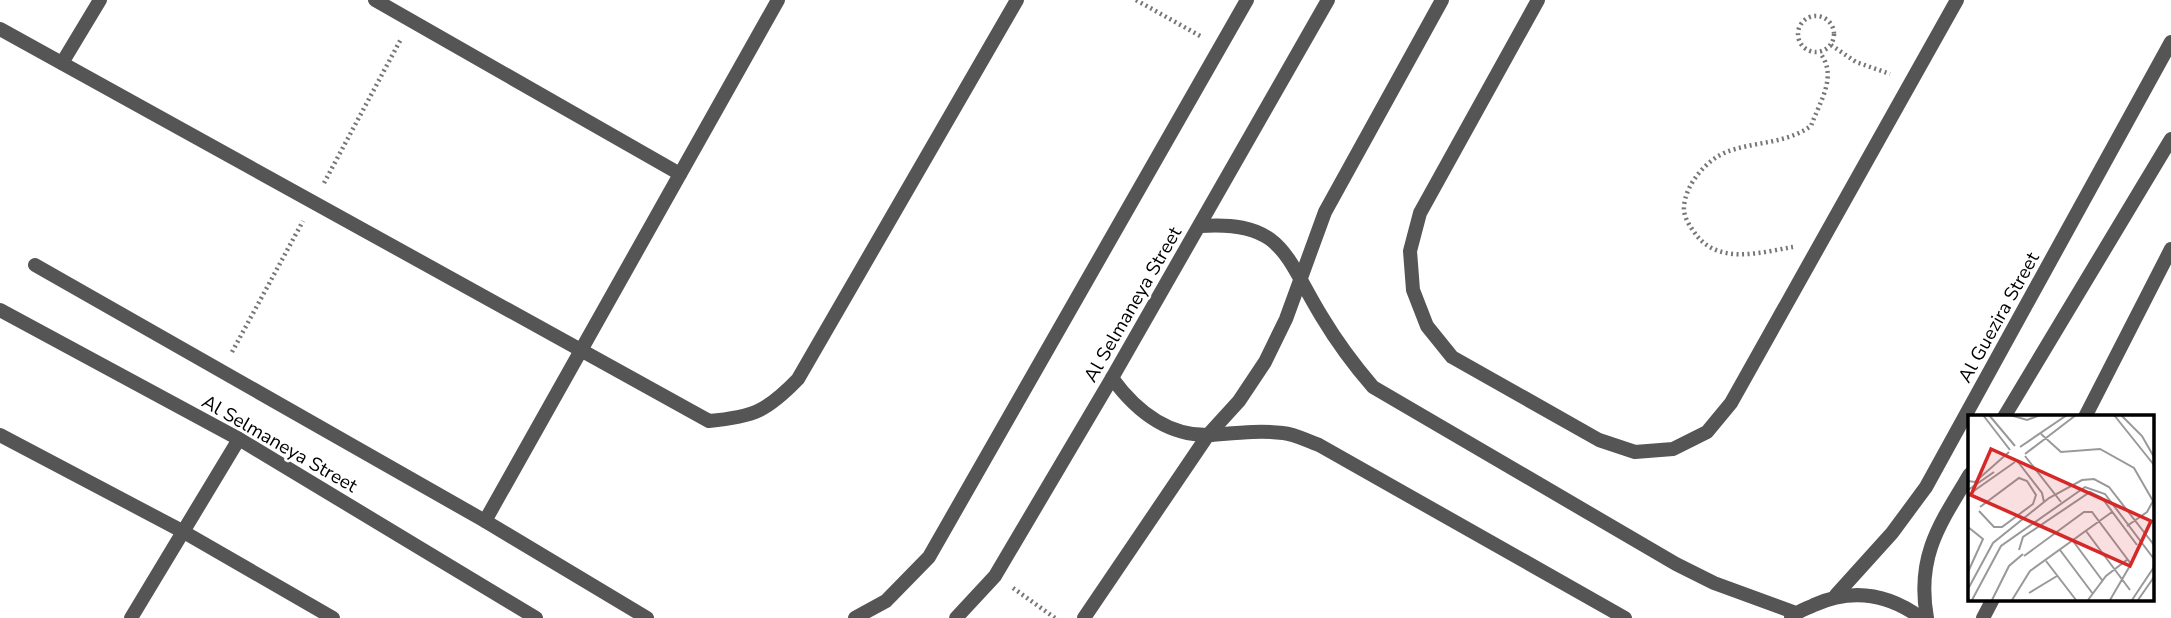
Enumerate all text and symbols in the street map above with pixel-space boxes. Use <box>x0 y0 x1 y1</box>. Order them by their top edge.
street label: Al Selmaneya Street <box>1078 222 1188 387</box>
street label: Al Guezira Street <box>1952 247 2046 387</box>
street label: Al Selmaneya Street <box>197 389 362 499</box>
inset map <box>1968 415 2154 600</box>

